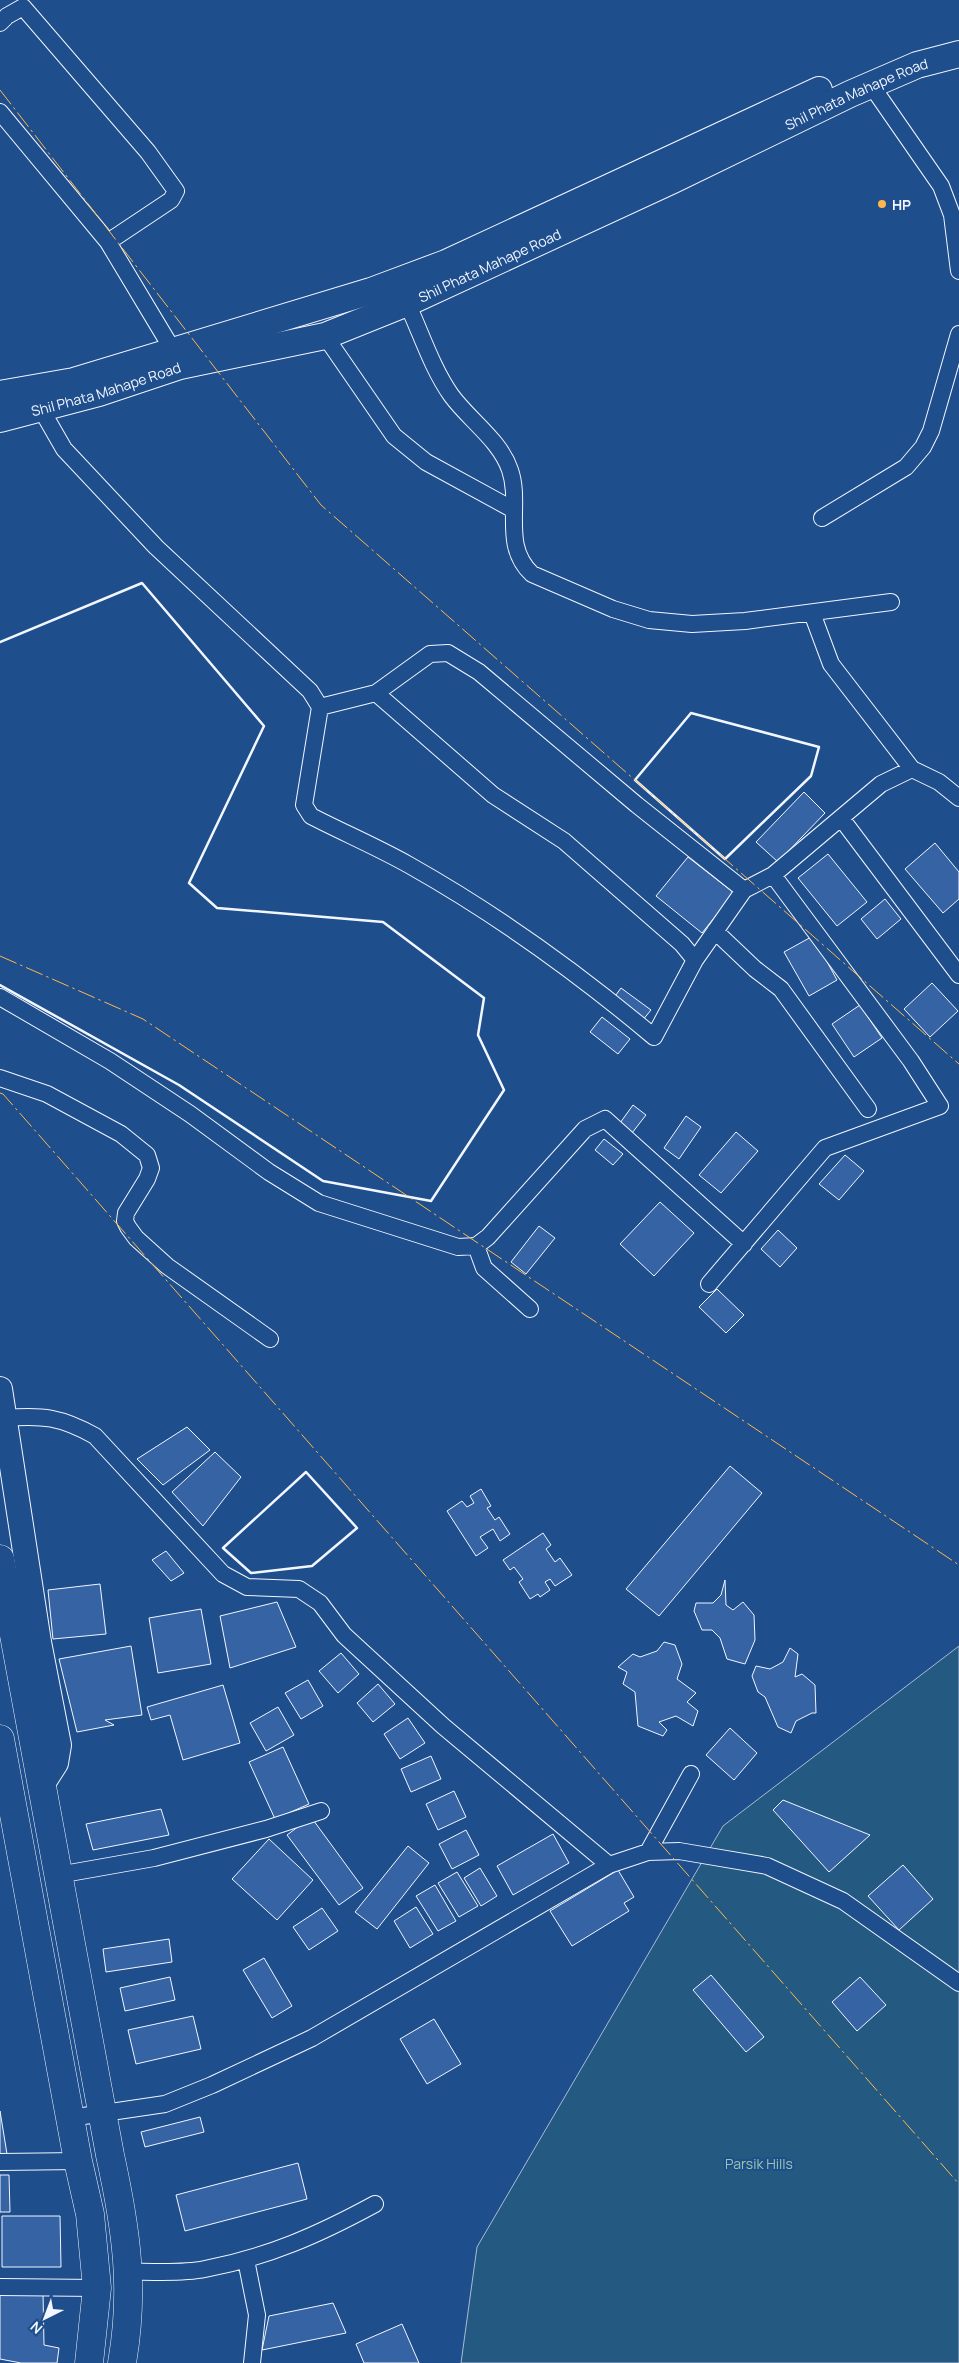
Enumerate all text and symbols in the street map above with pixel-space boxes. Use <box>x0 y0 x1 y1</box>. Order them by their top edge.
street label: Shil Phata Mahape Road <box>781 53 930 134</box>
place label: HP <box>892 195 911 214</box>
marker: HP <box>876 198 888 210</box>
street label: Shil Phata Mahape Road <box>415 224 564 306</box>
street label: Shil Phata Mahape Road <box>29 357 183 420</box>
park label: Parsik Hills <box>725 2154 793 2173</box>
north arrow <box>20 2293 70 2343</box>
text: N <box>26 2318 46 2338</box>

